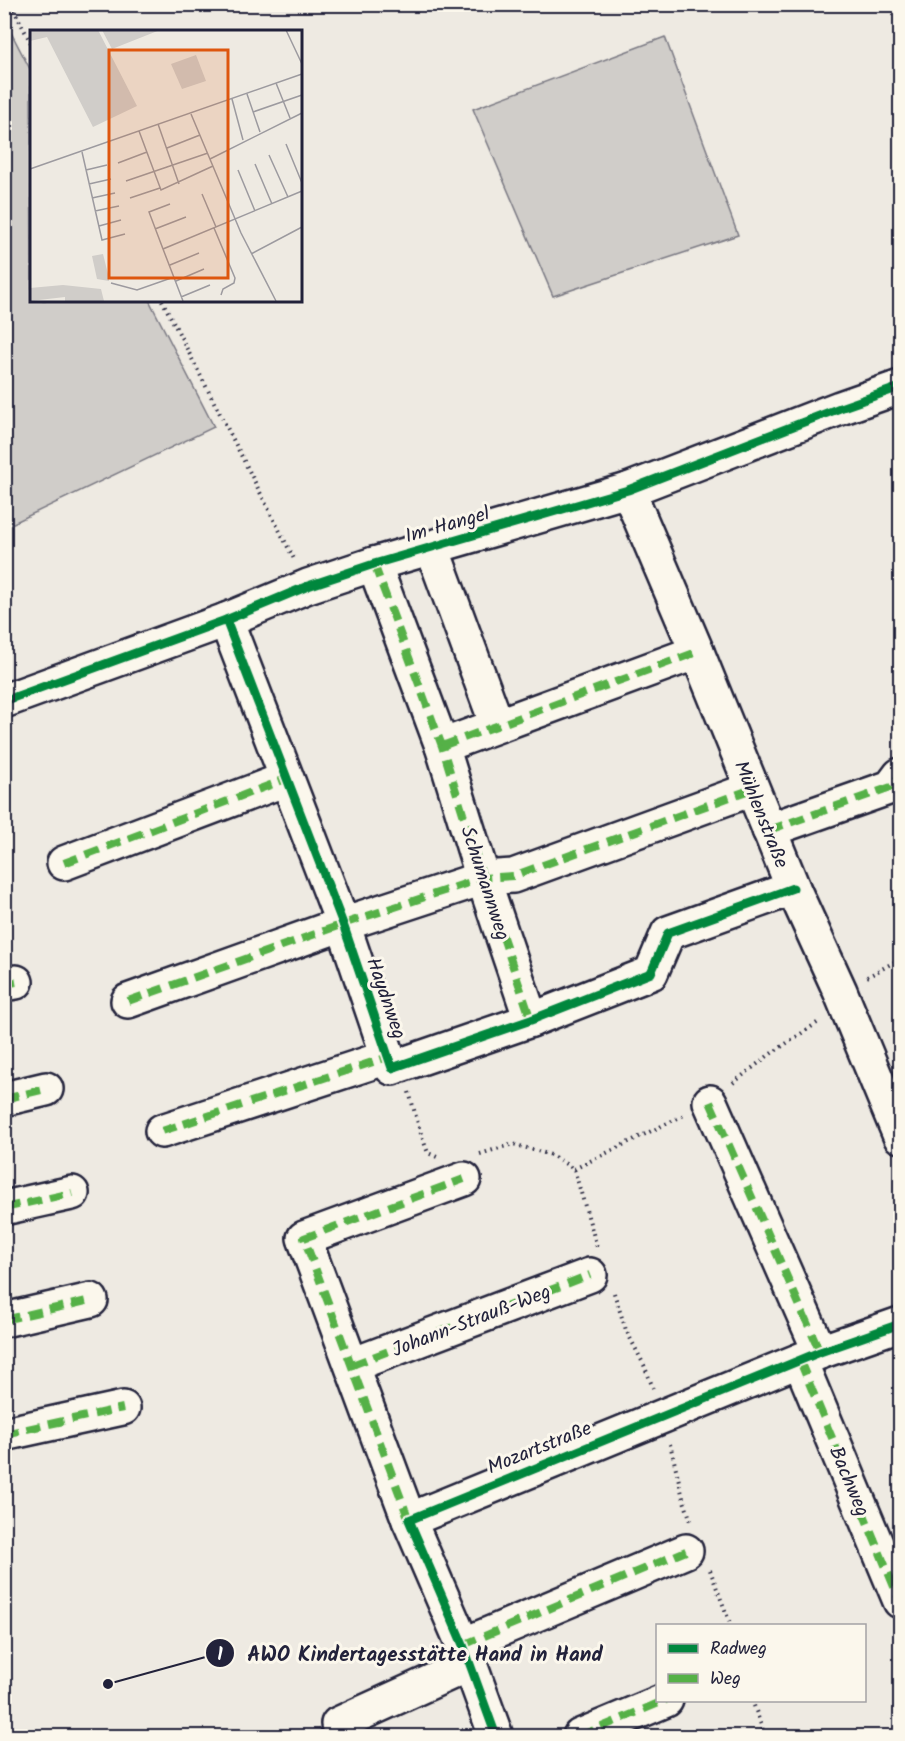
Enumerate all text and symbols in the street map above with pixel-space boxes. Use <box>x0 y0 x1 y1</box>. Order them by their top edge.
inset map <box>30 30 302 302</box>
street label: Im Hangel <box>401 499 494 553</box>
street label: Mühlenstraße <box>724 756 796 873</box>
street label: Schumannweg <box>451 822 518 945</box>
street label: Haydnweg <box>356 953 414 1044</box>
street label: Johann-Strauß-Weg <box>388 1277 556 1367</box>
street label: Mozartstraße <box>483 1413 597 1484</box>
street label: Bachweg <box>819 1442 877 1522</box>
legend <box>656 1624 866 1702</box>
callout: AWO Kindertagesstätte Hand in Hand <box>205 1634 614 1673</box>
text: Radweg <box>710 1635 767 1664</box>
text: AWO Kindertagesstätte Hand in Hand <box>247 1639 603 1672</box>
text: 1 <box>217 1641 223 1670</box>
text: Weg <box>710 1665 741 1694</box>

